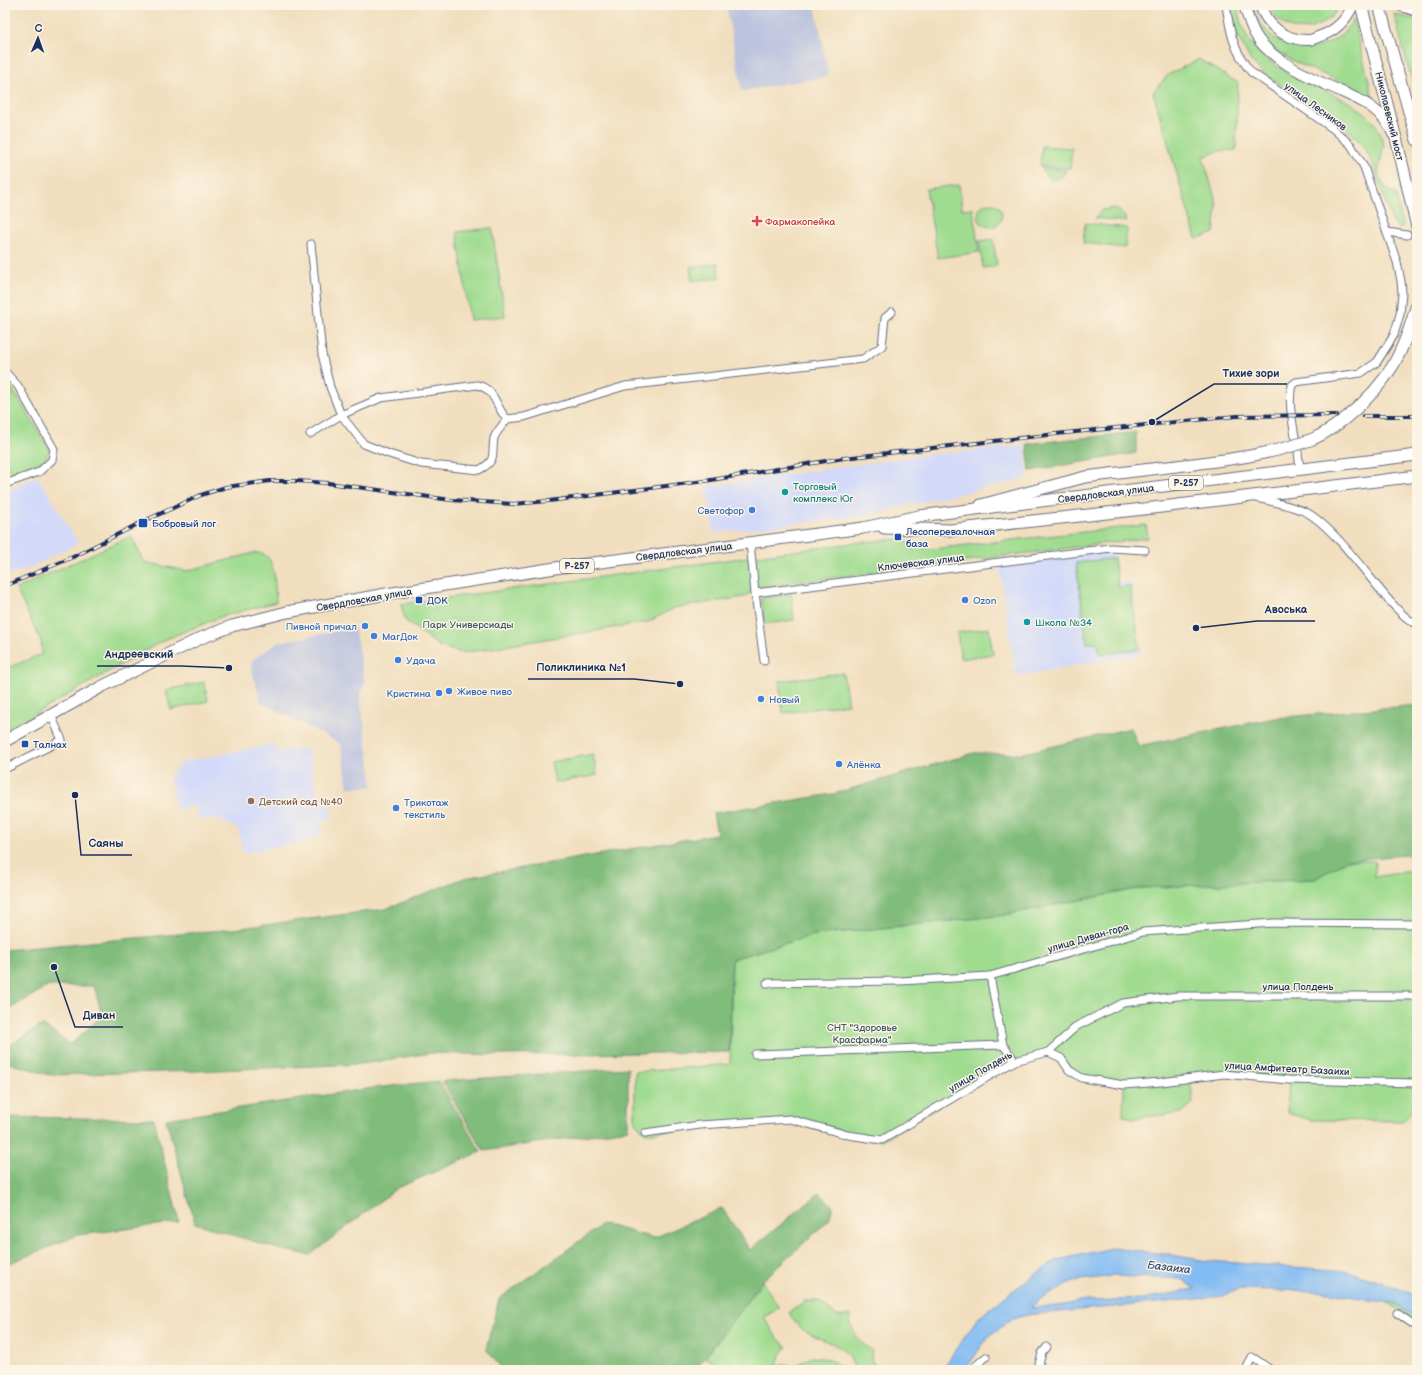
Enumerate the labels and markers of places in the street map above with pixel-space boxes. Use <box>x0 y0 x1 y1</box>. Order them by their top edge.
marker: Фармакопейка <box>752 216 762 226</box>
place label: Фармакопейка <box>765 216 835 228</box>
callout: Тихие зори <box>1214 361 1287 384</box>
place label: Торговый комплекс Юг <box>793 481 854 505</box>
marker: Торговый комплекс Юг <box>780 487 790 497</box>
place label: Светофор <box>698 505 744 517</box>
marker: Светофор <box>747 505 757 515</box>
marker: Бобровый лог <box>137 517 149 529</box>
place label: Бобровый лог <box>152 518 216 530</box>
place label: Лесоперевалочная база <box>905 526 995 550</box>
marker: Лесоперевалочная база <box>893 532 903 542</box>
marker: ДОК <box>414 595 424 605</box>
place label: ДОК <box>427 595 448 607</box>
marker: Ozon <box>960 595 970 605</box>
place label: Ozon <box>973 595 997 607</box>
callout: Авоська <box>1257 598 1315 621</box>
marker: Школа №34 <box>1022 617 1032 627</box>
place label: Школа №34 <box>1035 617 1092 629</box>
place label: Пивной причал <box>286 621 357 633</box>
marker: Пивной причал <box>360 621 370 631</box>
marker: МагДок <box>369 631 379 641</box>
place label: МагДок <box>382 631 418 643</box>
callout: Андреевский <box>97 643 181 666</box>
marker: Удача <box>393 655 403 665</box>
place label: Удача <box>406 655 436 667</box>
callout: Поликлиника №1 <box>528 656 634 679</box>
marker: Живое пиво <box>444 686 454 696</box>
place label: Живое пиво <box>457 686 512 698</box>
place label: Кристина <box>387 688 431 700</box>
marker: Кристина <box>434 688 444 698</box>
marker: Новый <box>756 694 766 704</box>
place label: Новый <box>769 694 800 706</box>
marker: Талнах <box>20 739 30 749</box>
place label: Талнах <box>33 739 67 751</box>
marker: Алёнка <box>834 759 844 769</box>
place label: Алёнка <box>846 759 881 771</box>
marker: Детский сад №40 <box>246 796 256 806</box>
place label: Детский сад №40 <box>259 796 343 808</box>
place label: Трикотаж текстиль <box>404 797 449 821</box>
marker: Трикотаж текстиль <box>391 803 401 813</box>
callout: Саяны <box>81 832 132 855</box>
callout: Диван <box>75 1004 123 1027</box>

